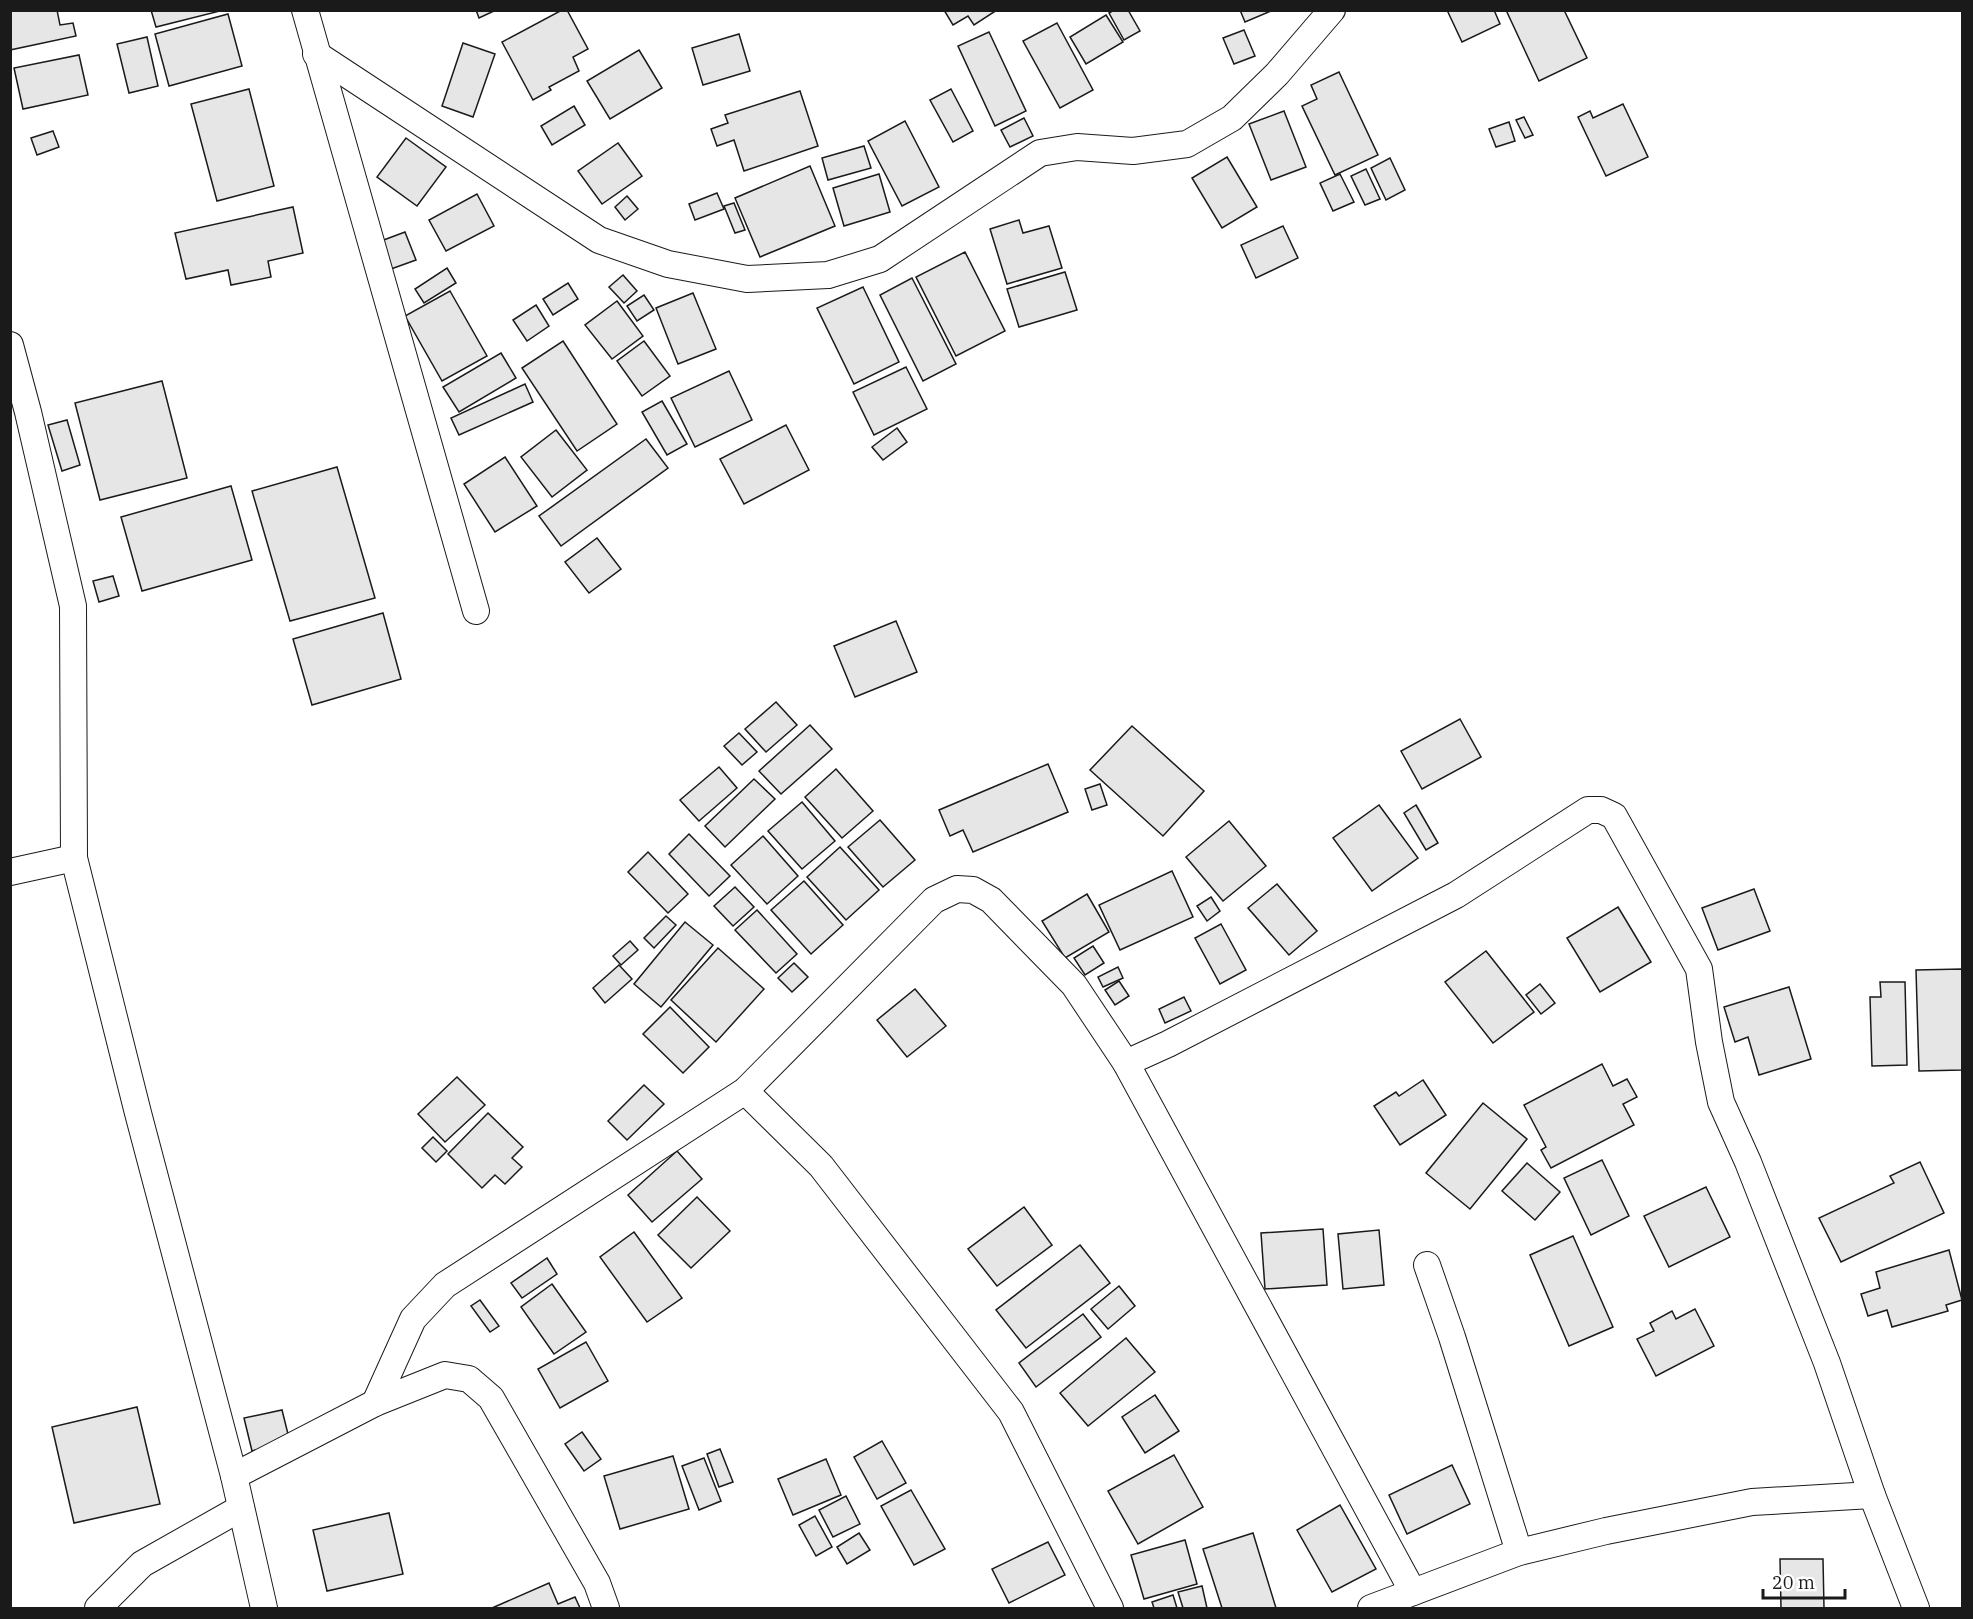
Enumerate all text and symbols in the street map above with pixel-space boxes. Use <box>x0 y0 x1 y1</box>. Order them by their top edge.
scale bar <box>1763 1562 1846 1600</box>
text: 20 m <box>1772 1571 1815 1594</box>

